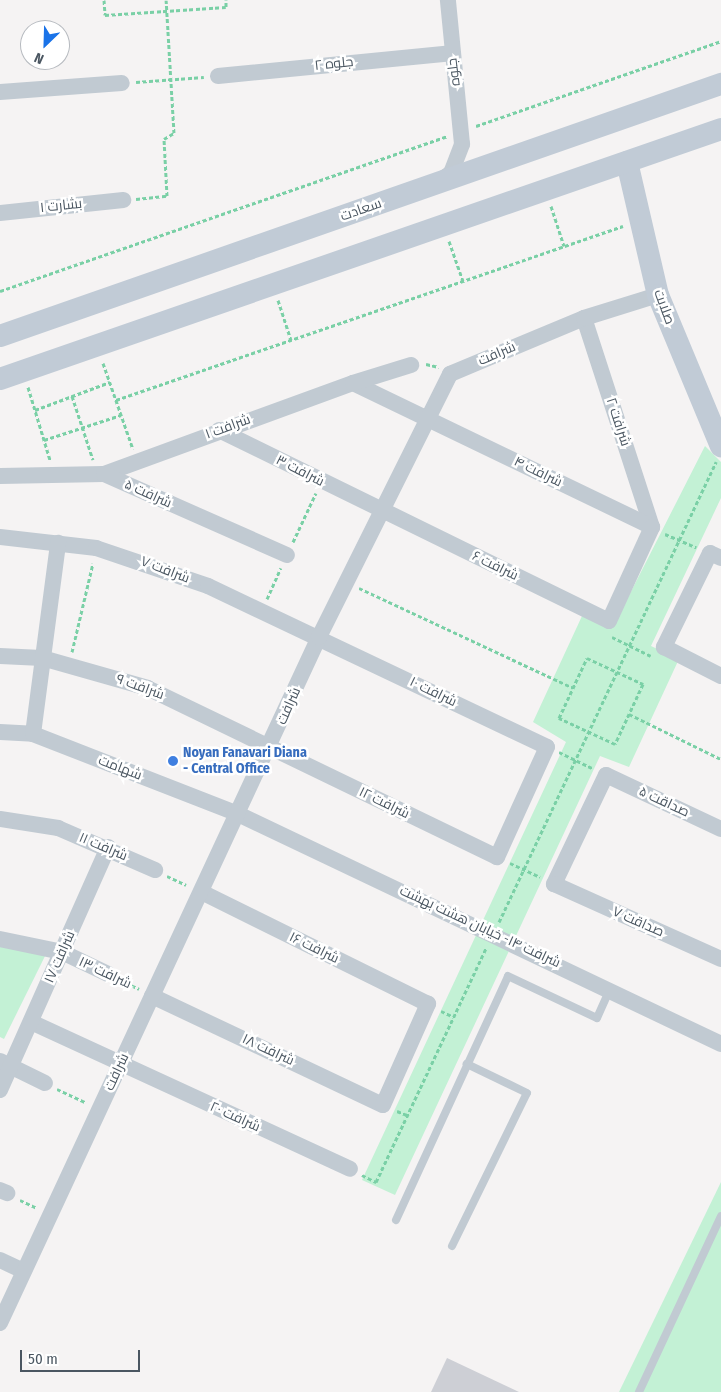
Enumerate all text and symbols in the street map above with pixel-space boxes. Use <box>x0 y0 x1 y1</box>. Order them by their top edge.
north arrow <box>20 20 70 70</box>
text: N <box>32 49 46 68</box>
street label: جلوه ۲ <box>314 54 354 74</box>
street label: جلوه <box>444 57 464 87</box>
street label: بشارت ۱ <box>39 195 83 217</box>
street label: سعادت <box>338 195 384 225</box>
street label: صلابت <box>650 287 678 327</box>
street label: شرافت <box>476 339 518 369</box>
street label: شرافت ۲ <box>602 396 634 448</box>
street label: شرافت ۱ <box>203 411 253 443</box>
street label: شرافت ۳ <box>273 452 327 490</box>
street label: شرافت ۴ <box>511 453 565 491</box>
street label: شرافت ۵ <box>122 476 174 512</box>
street label: شرافت ۶ <box>469 548 521 584</box>
street label: شرافت ۷ <box>138 553 192 587</box>
street label: شرافت ۹ <box>114 671 166 703</box>
street label: شرافت ۱۰ <box>407 673 459 711</box>
street label: شرافت <box>273 685 305 727</box>
place label: Noyan Fanavari Diana - Central Office <box>183 745 307 778</box>
street label: شهامت <box>96 752 144 784</box>
marker: Noyan Fanavari Diana - Central Office <box>167 755 179 767</box>
street label: صداقت ۵ <box>636 783 692 821</box>
street label: شرافت ۱۲ <box>356 784 412 822</box>
street label: شرافت ۱۱ <box>76 829 130 865</box>
street label: شرافت ۱۴- خیابان هشت بهشت <box>397 882 563 972</box>
street label: صداقت ۷ <box>610 903 666 941</box>
street label: شرافت ۱۷ <box>41 928 79 986</box>
street label: شرافت ۱۶ <box>286 929 342 967</box>
street label: شرافت ۱۳ <box>76 953 134 993</box>
street label: شرافت ۱۸ <box>239 1031 297 1069</box>
street label: شرافت <box>101 1051 133 1093</box>
street label: شرافت ۲۰ <box>207 1098 263 1136</box>
scale bar <box>22 1340 142 1372</box>
text: 50 m <box>28 1350 58 1368</box>

